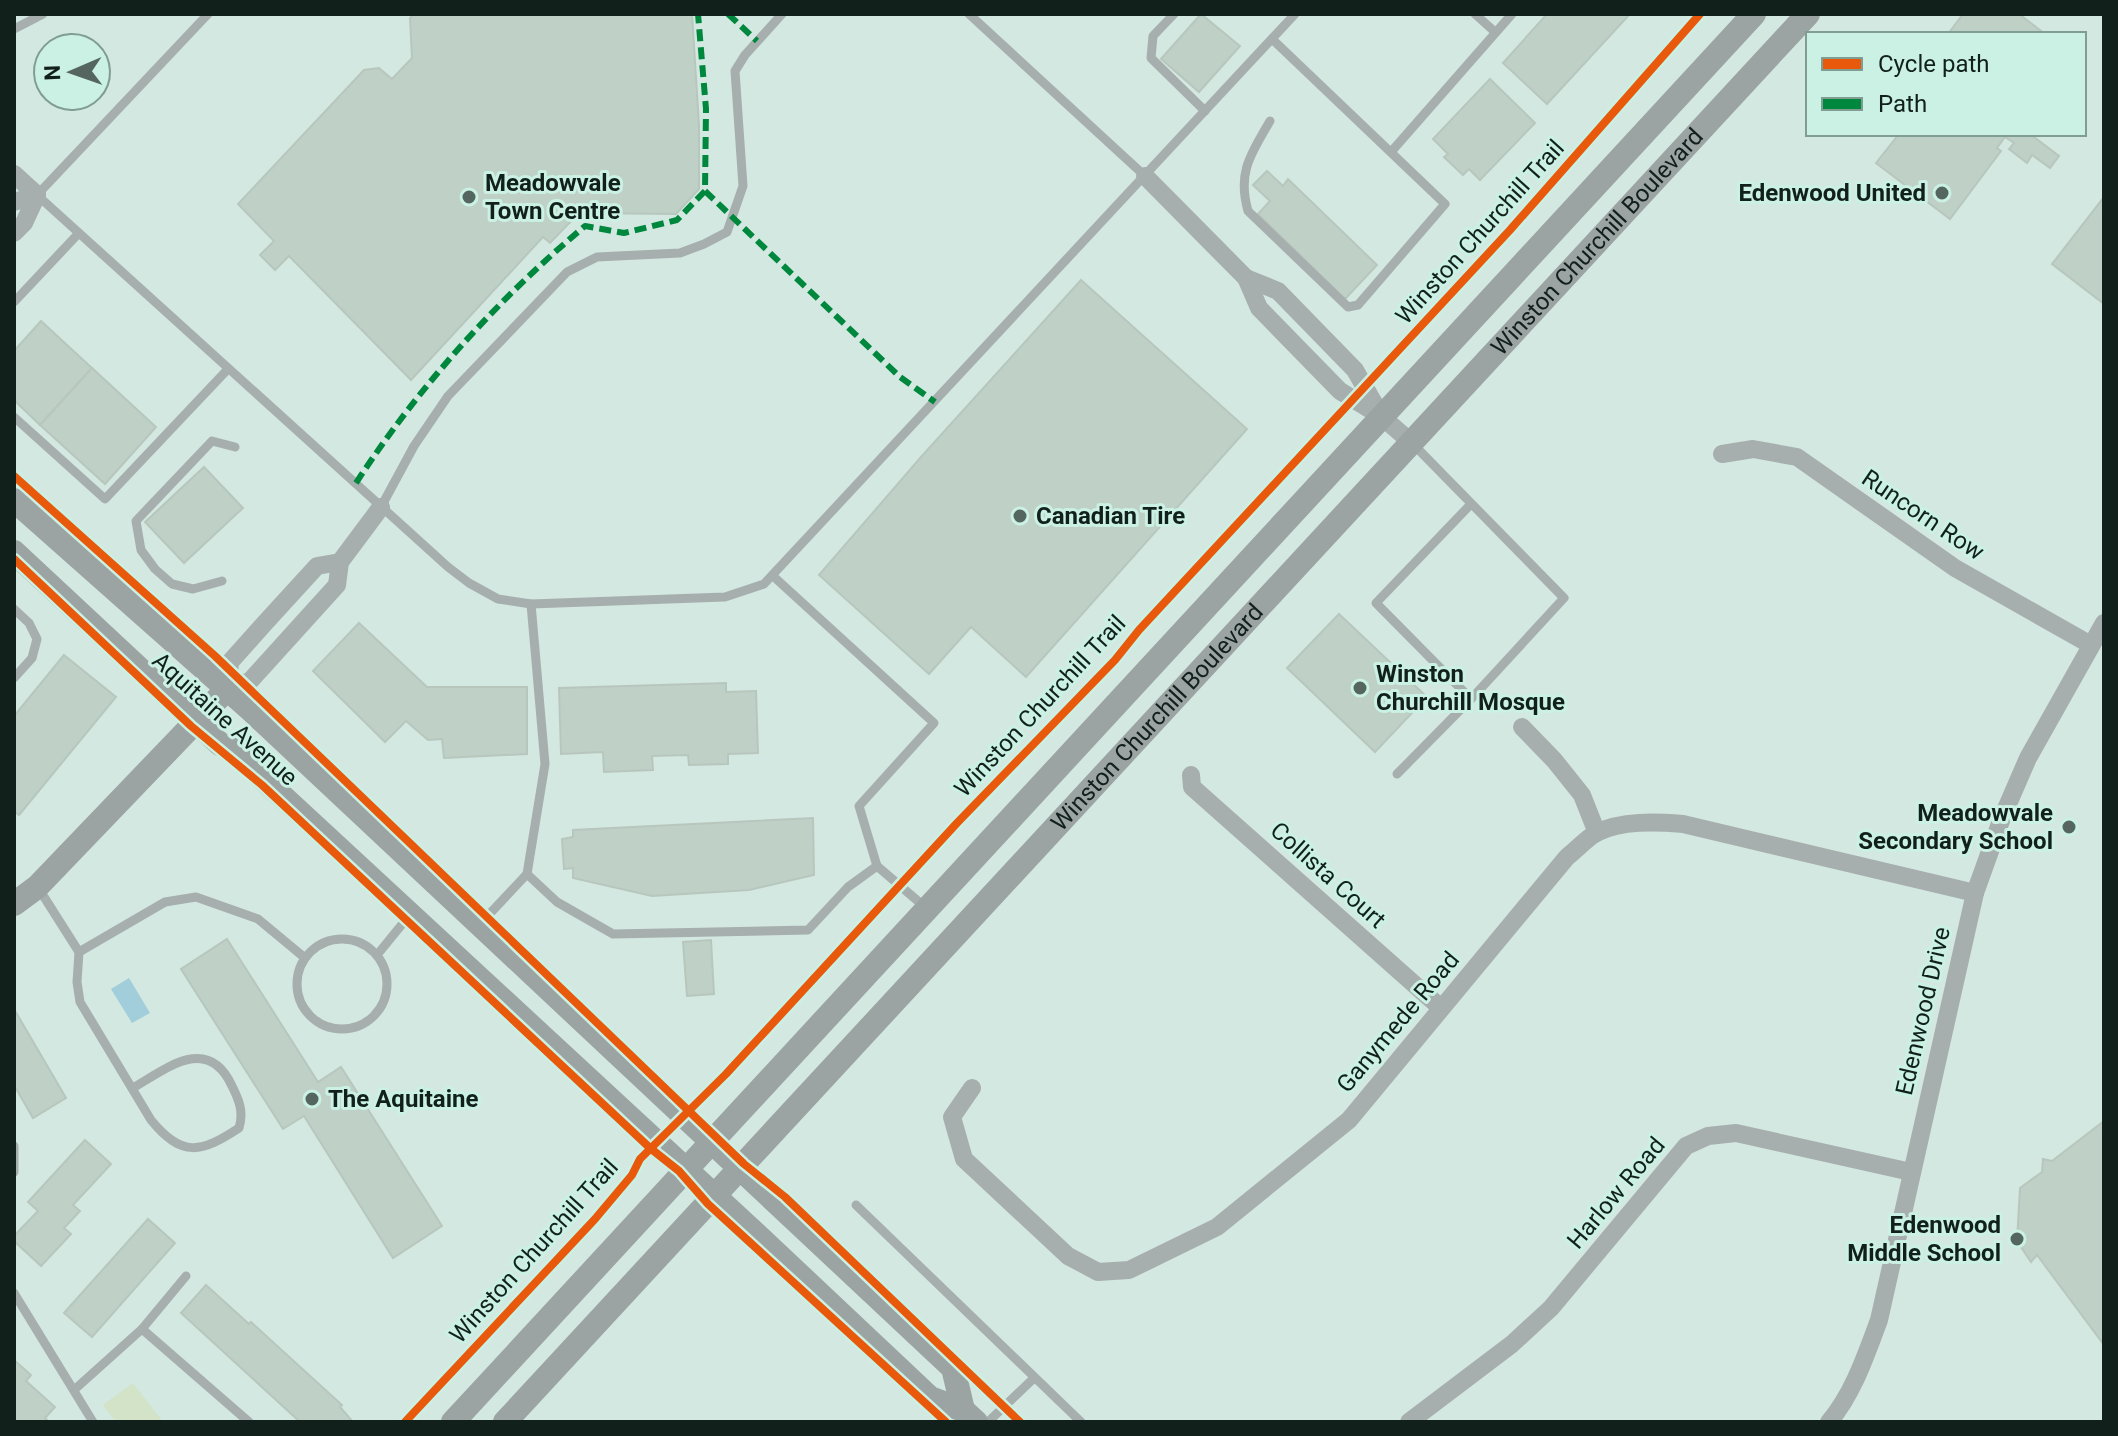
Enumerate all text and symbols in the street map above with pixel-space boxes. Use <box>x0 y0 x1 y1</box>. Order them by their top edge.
north arrow <box>32 32 112 112</box>
legend <box>1806 32 2086 136</box>
text: Cycle path <box>1878 50 1990 78</box>
text: N <box>40 64 65 81</box>
text: Path <box>1878 90 1927 118</box>
street label: Winston Churchill Boulevard <box>1485 123 1709 361</box>
street label: Winston Churchill Trail <box>1390 134 1570 330</box>
place label: Meadowvale Town Centre <box>485 169 621 225</box>
place label: Edenwood United <box>1738 179 1926 207</box>
marker: Edenwood United <box>1933 184 1951 202</box>
marker: Meadowvale Town Centre <box>460 188 478 206</box>
street label: Runcorn Row <box>1857 464 1989 566</box>
place label: Canadian Tire <box>1036 502 1185 530</box>
marker: Canadian Tire <box>1011 507 1029 525</box>
street label: Winston Churchill Boulevard <box>1045 598 1269 837</box>
street label: Winston Churchill Trail <box>949 609 1131 803</box>
street label: Aquitaine Avenue <box>147 647 303 791</box>
place label: Winston Churchill Mosque <box>1376 660 1565 716</box>
marker: Winston Churchill Mosque <box>1351 679 1369 697</box>
place label: Meadowvale Secondary School <box>1858 799 2053 855</box>
street label: Collista Court <box>1265 816 1391 934</box>
marker: Meadowvale Secondary School <box>2060 818 2078 836</box>
street label: Edenwood Drive <box>1890 924 1956 1098</box>
street label: Ganymede Road <box>1331 946 1465 1098</box>
place label: The Aquitaine <box>328 1085 478 1113</box>
marker: The Aquitaine <box>303 1090 321 1108</box>
street label: Harlow Road <box>1561 1132 1671 1254</box>
street label: Winston Churchill Trail <box>444 1153 624 1349</box>
place label: Edenwood Middle School <box>1847 1211 2001 1267</box>
marker: Edenwood Middle School <box>2008 1230 2026 1248</box>

